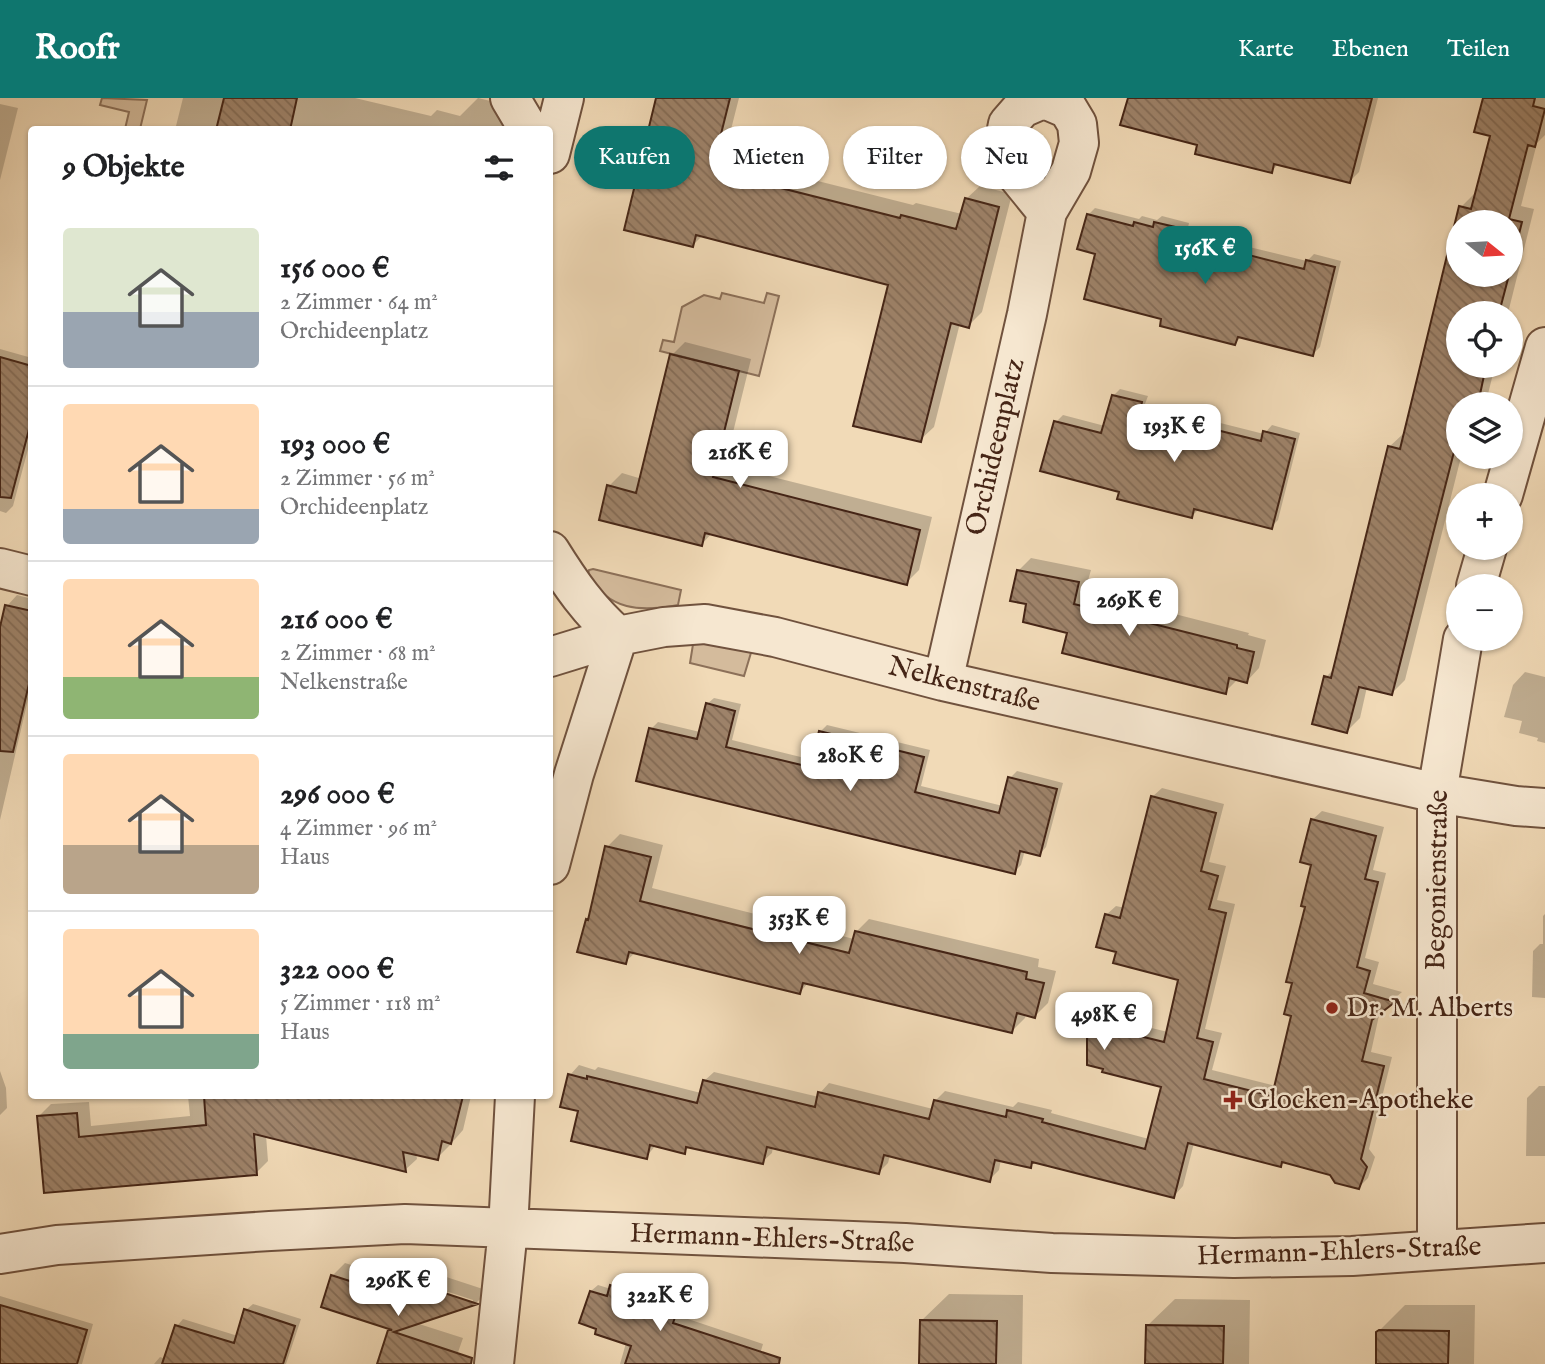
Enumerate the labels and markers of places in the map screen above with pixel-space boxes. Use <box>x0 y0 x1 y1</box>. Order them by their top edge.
pin: 156K € <box>1148 226 1262 286</box>
pin: 193K € <box>1117 404 1231 464</box>
pin: 216K € <box>683 430 797 490</box>
pin: 269K € <box>1072 578 1186 638</box>
pin: 280K € <box>793 734 907 793</box>
pin: 353K € <box>742 896 856 956</box>
place label: Dr. M. Alberts <box>1346 991 1513 1026</box>
pin: 498K € <box>1047 992 1161 1052</box>
marker: Dr. M. Alberts <box>1324 1000 1340 1016</box>
place label: Glocken-Apotheke <box>1247 1083 1474 1118</box>
marker: Glocken-Apotheke <box>1225 1092 1241 1108</box>
pin: 296K € <box>341 1258 455 1318</box>
pin: 322K € <box>603 1274 717 1333</box>

